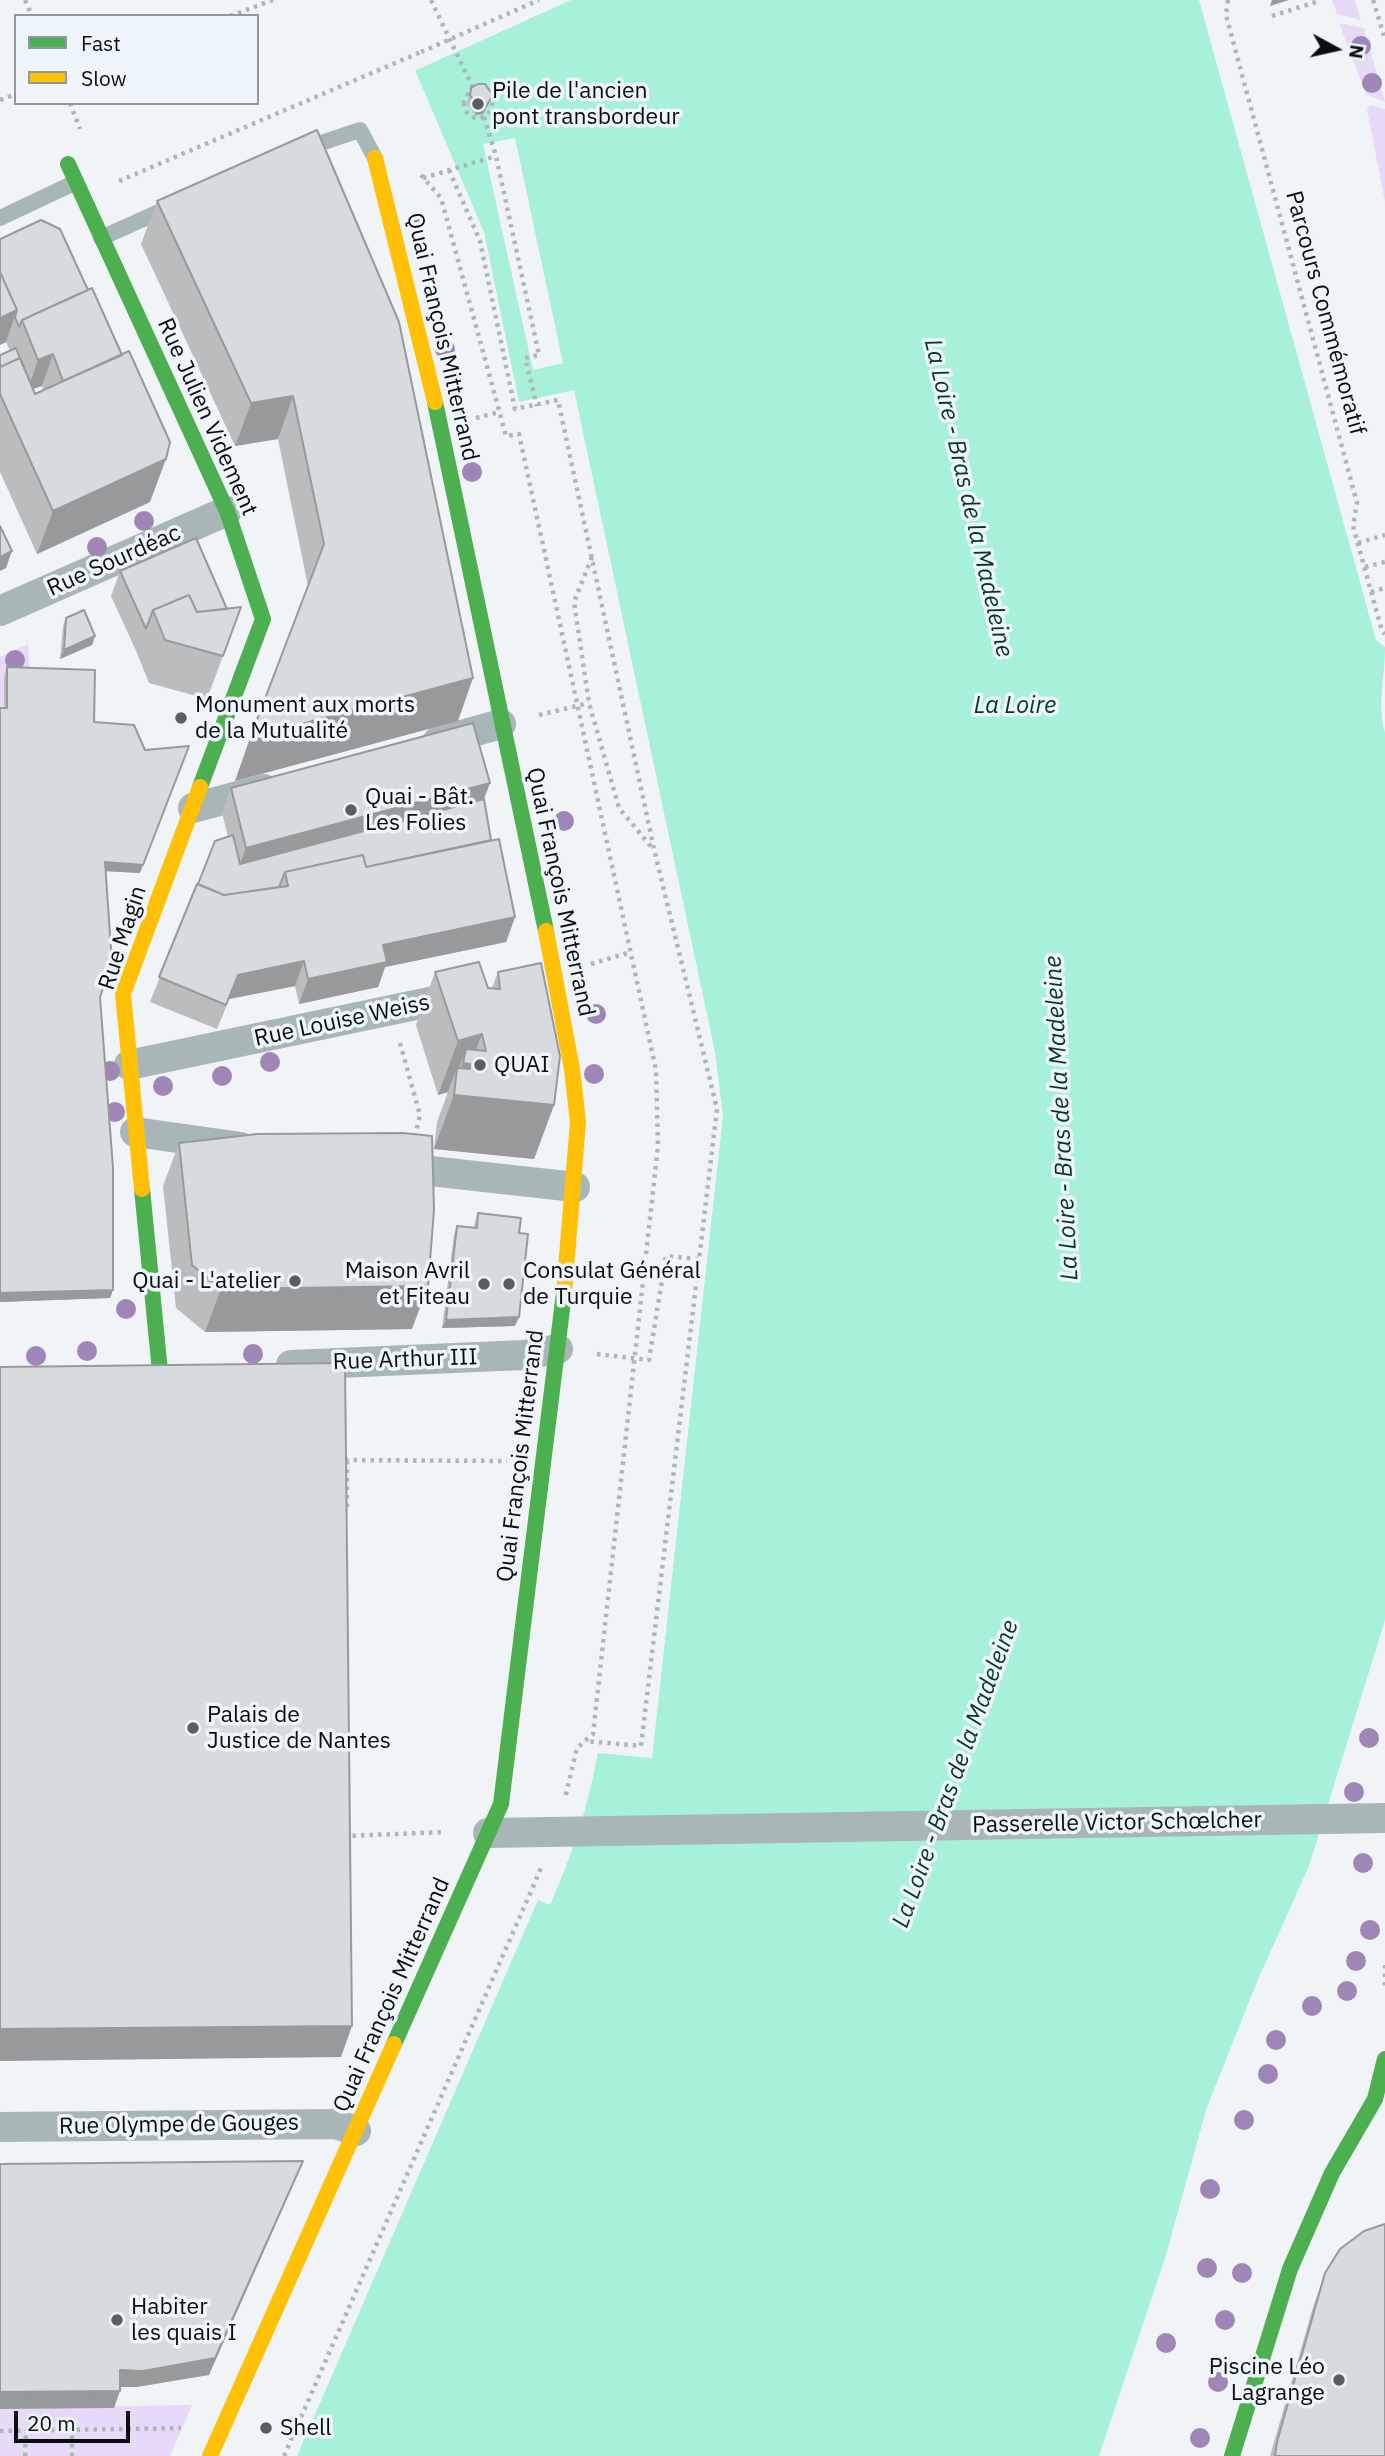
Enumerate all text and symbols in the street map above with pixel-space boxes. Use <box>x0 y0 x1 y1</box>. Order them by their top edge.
legend <box>14 14 259 105</box>
north arrow <box>1301 14 1371 84</box>
text: Fast <box>81 29 121 57</box>
text: N <box>1344 43 1370 60</box>
text: Slow <box>81 64 127 92</box>
place label: Pile de l'ancien pont transbordeur <box>492 77 680 131</box>
marker: Pile de l'ancien pont transbordeur <box>470 96 486 112</box>
street label: Parcours Commémoratif <box>1279 188 1371 438</box>
street label: Quai François Mitterrand <box>400 210 484 464</box>
street label: Rue Julien Videment <box>151 314 263 520</box>
water label: La Loire - Bras de la Madeleine <box>917 336 1019 660</box>
street label: Rue Sourdéac <box>43 519 185 603</box>
place label: Monument aux morts de la Mutualité <box>195 691 415 745</box>
water label: La Loire <box>974 692 1056 720</box>
marker: Monument aux morts de la Mutualité <box>173 710 189 726</box>
street label: Quai François Mitterrand <box>520 765 600 1019</box>
place label: Quai - Bât. Les Folies <box>365 783 474 837</box>
marker: Quai - Bât. Les Folies <box>343 802 359 818</box>
street label: Rue Magin <box>93 882 153 994</box>
water label: La Loire - Bras de la Madeleine <box>1039 955 1085 1281</box>
street label: Rue Louise Weiss <box>252 989 432 1053</box>
place label: QUAI <box>494 1051 550 1079</box>
marker: QUAI <box>472 1057 488 1073</box>
place label: Maison Avril et Fiteau <box>345 1257 470 1311</box>
place label: Consulat Général de Turquie <box>523 1257 701 1311</box>
place label: Quai - L'atelier <box>132 1267 281 1295</box>
marker: Quai - L'atelier <box>287 1273 303 1289</box>
marker: Maison Avril et Fiteau <box>476 1276 492 1292</box>
marker: Consulat Général de Turquie <box>501 1276 517 1292</box>
street label: Quai François Mitterrand <box>492 1328 550 1584</box>
street label: Rue Arthur III <box>332 1344 478 1376</box>
water label: La Loire - Bras de la Madeleine <box>887 1616 1025 1932</box>
place label: Palais de Justice de Nantes <box>207 1701 391 1755</box>
marker: Palais de Justice de Nantes <box>185 1720 201 1736</box>
street label: Passerelle Victor Schœlcher <box>972 1807 1262 1839</box>
street label: Quai François Mitterrand <box>328 1873 456 2117</box>
street label: Rue Olympe de Gouges <box>59 2109 299 2141</box>
place label: Habiter les quais I <box>131 2293 237 2347</box>
marker: Habiter les quais I <box>109 2312 125 2328</box>
place label: Piscine Léo Lagrange <box>1209 2353 1325 2407</box>
marker: Piscine Léo Lagrange <box>1331 2372 1347 2388</box>
scale bar <box>18 2396 133 2440</box>
text: 20 m <box>27 2409 76 2437</box>
place label: Shell <box>280 2414 331 2442</box>
marker: Shell <box>258 2420 274 2436</box>

